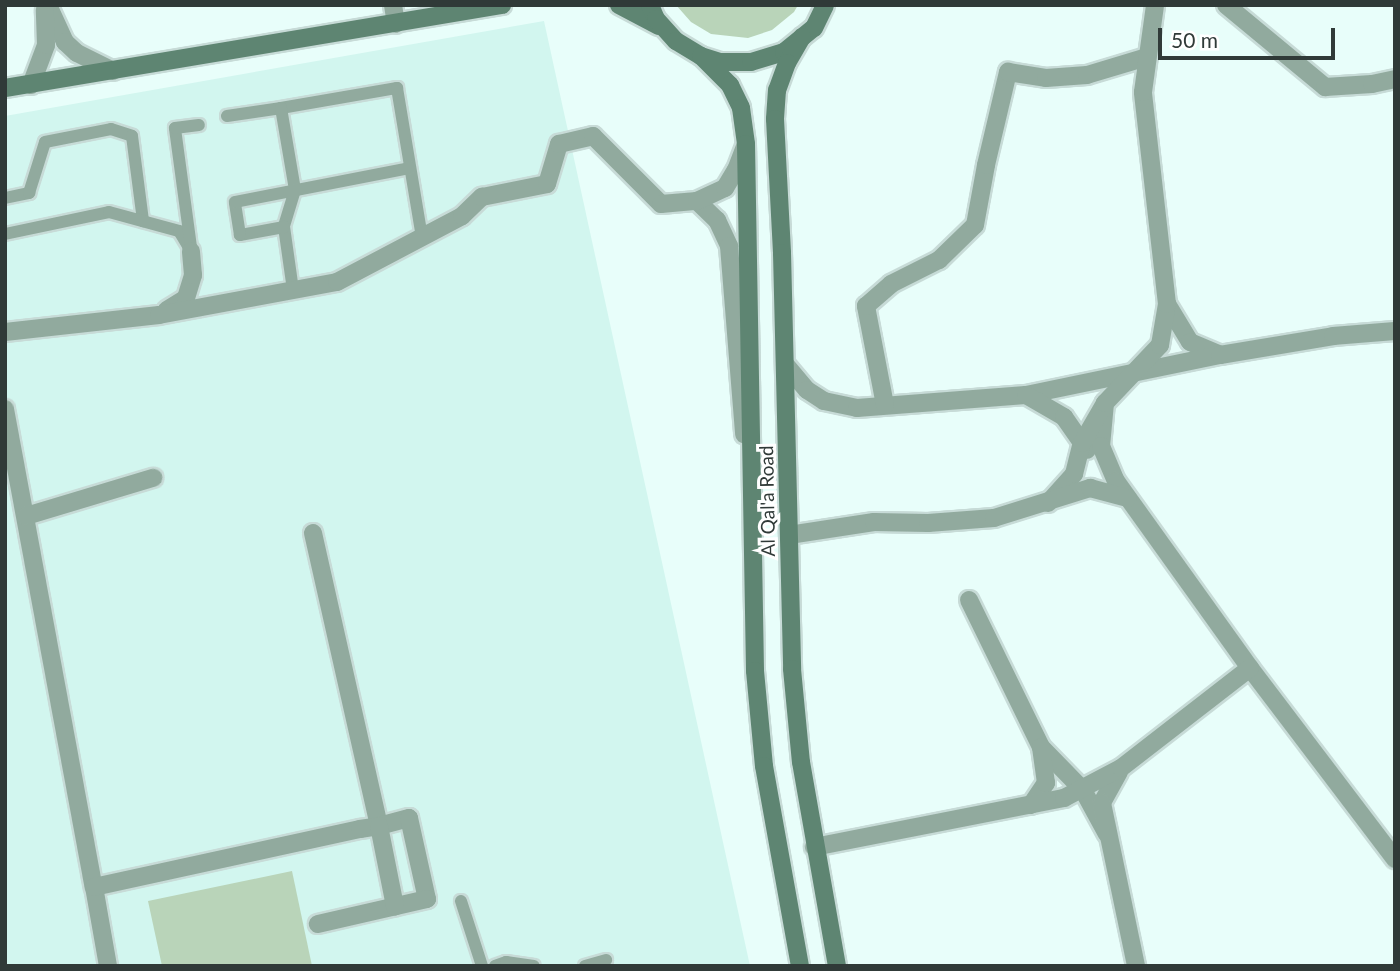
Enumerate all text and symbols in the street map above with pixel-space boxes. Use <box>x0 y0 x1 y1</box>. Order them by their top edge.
scale bar <box>1162 14 1339 58</box>
text: 50 m <box>1171 27 1218 52</box>
street label: Al Qal'a Road <box>755 445 779 557</box>

